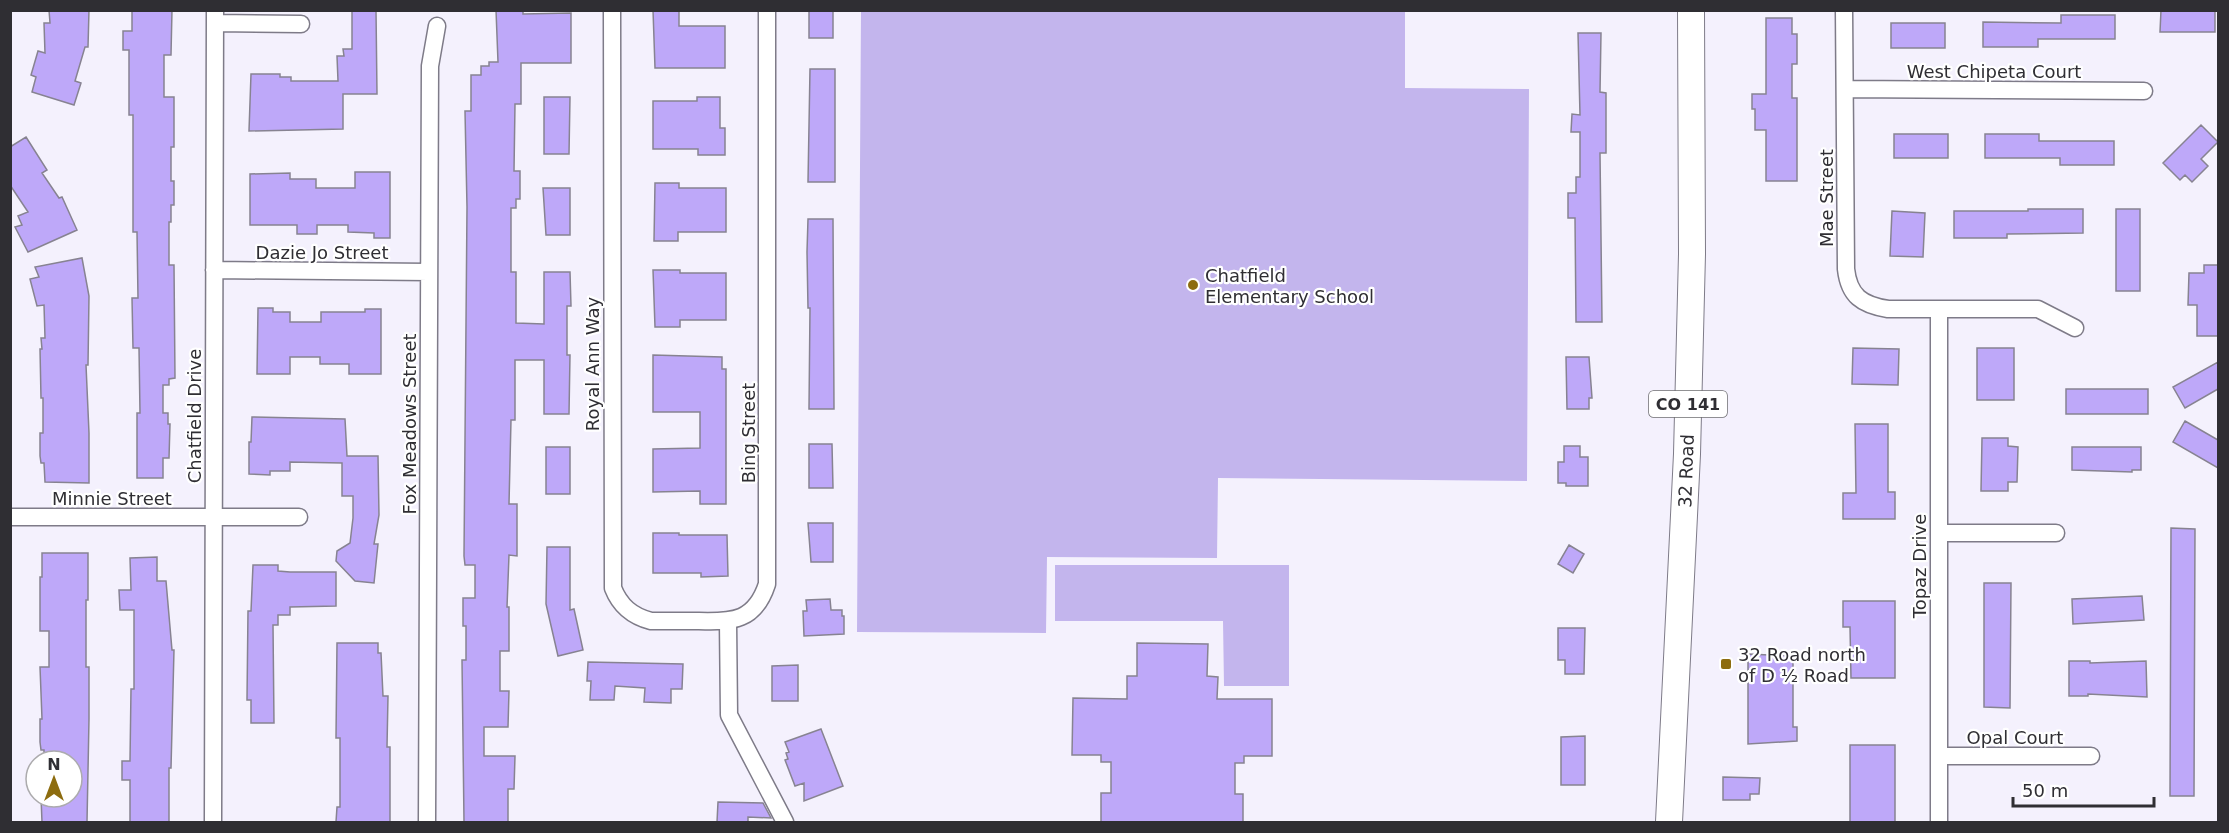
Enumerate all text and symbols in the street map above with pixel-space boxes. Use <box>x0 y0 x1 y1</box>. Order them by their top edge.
street label: West Chipeta Court <box>1907 61 2081 82</box>
street label: Mae Street <box>1816 149 1837 247</box>
street label: Dazie Jo Street <box>256 242 388 263</box>
place label: Chatfield Elementary School <box>1205 265 1374 307</box>
marker: Chatfield Elementary School <box>1186 278 1200 292</box>
street label: Royal Ann Way <box>582 297 603 431</box>
street label: Fox Meadows Street <box>399 333 420 515</box>
street label: Chatfield Drive <box>184 349 205 483</box>
street label: Bing Street <box>738 383 759 483</box>
road number: CO 141 <box>1649 391 1727 417</box>
street label: 32 Road <box>1674 434 1698 508</box>
street label: Minnie Street <box>52 488 172 509</box>
street label: Topaz Drive <box>1909 514 1930 619</box>
place label: 32 Road north of D ½ Road <box>1738 644 1866 686</box>
marker: 32 Road north of D ½ Road <box>1719 657 1733 671</box>
street label: Opal Court <box>1967 727 2063 748</box>
north arrow <box>24 749 84 809</box>
text: N <box>47 755 61 774</box>
scale bar <box>2013 770 2154 808</box>
text: 50 m <box>2022 780 2068 801</box>

